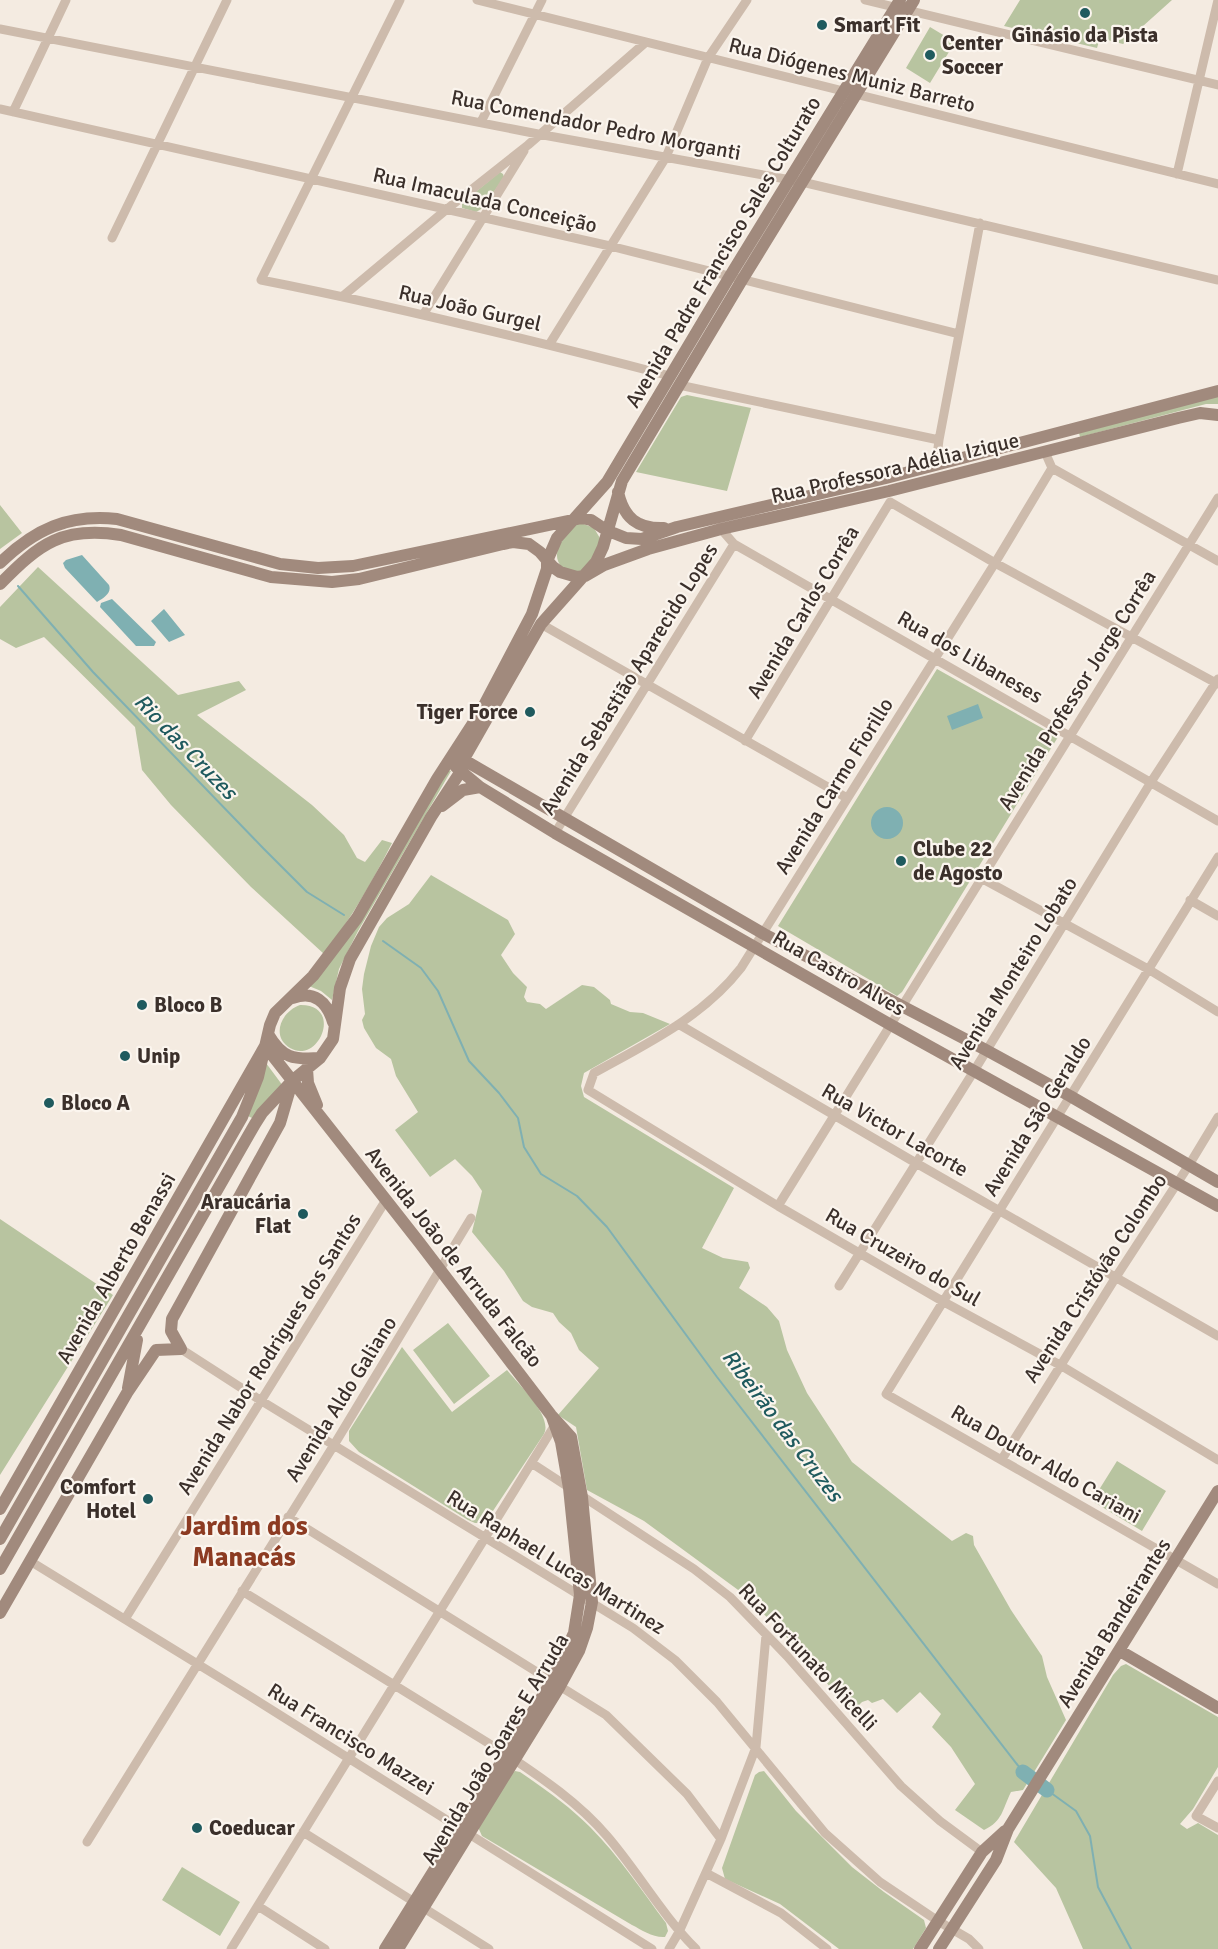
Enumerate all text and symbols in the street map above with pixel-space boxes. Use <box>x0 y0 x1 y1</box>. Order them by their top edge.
marker: Ginásio da Pista <box>1078 6 1092 20</box>
place label: Smart Fit <box>834 12 920 38</box>
marker: Smart Fit <box>815 18 829 32</box>
place label: Ginásio da Pista <box>1012 22 1159 48</box>
place label: Center Soccer <box>942 30 1004 80</box>
street label: Rua Diógenes Muniz Barreto <box>726 32 978 118</box>
marker: Center Soccer <box>923 48 937 62</box>
street label: Rua Comendador Pedro Morganti <box>449 84 743 166</box>
street label: Avenida Padre Francisco Sales Colturato <box>619 92 827 412</box>
street label: Rua Imaculada Conceição <box>370 162 600 238</box>
street label: Rua João Gurgel <box>396 279 544 337</box>
street label: Rua Professora Adélia Izique <box>768 427 1022 509</box>
street label: Avenida Carlos Corrêa <box>741 521 865 703</box>
street label: Avenida Sebastião Aparecido Lopes <box>534 538 724 820</box>
street label: Avenida Professor Jorge Corrêa <box>992 565 1162 815</box>
street label: Rua dos Libaneses <box>893 605 1047 709</box>
water label: Rio das Cruzes <box>129 688 244 806</box>
street label: Avenida Carmo Fiorillo <box>769 693 899 879</box>
place label: Tiger Force <box>417 699 518 725</box>
marker: Tiger Force <box>523 705 537 719</box>
place label: Clube 22 de Agosto <box>913 836 1003 886</box>
marker: Clube 22 de Agosto <box>894 854 908 868</box>
street label: Avenida Monteiro Lobato <box>943 872 1083 1074</box>
street label: Rua Castro Alves <box>768 924 910 1022</box>
place label: Bloco B <box>154 992 223 1018</box>
marker: Bloco B <box>135 998 149 1012</box>
street label: Avenida São Geraldo <box>977 1031 1097 1201</box>
place label: Unip <box>137 1043 180 1069</box>
marker: Unip <box>118 1049 132 1063</box>
street label: Rua Victor Lacorte <box>817 1078 973 1182</box>
place label: Bloco A <box>61 1090 131 1116</box>
marker: Bloco A <box>42 1096 56 1110</box>
street label: Avenida João de Arruda Falcão <box>360 1141 548 1373</box>
street label: Avenida Alberto Benassi <box>51 1168 181 1368</box>
street label: Avenida Cristóvão Colombo <box>1018 1169 1172 1387</box>
place label: Araucária Flat <box>201 1189 291 1239</box>
street label: Rua Cruzeiro do Sul <box>821 1202 985 1312</box>
marker: Araucária Flat <box>296 1207 310 1221</box>
street label: Avenida Nabor Rodrigues dos Santos <box>171 1208 367 1500</box>
street label: Avenida Aldo Galiano <box>280 1312 402 1486</box>
water label: Ribeirão das Cruzes <box>716 1344 850 1509</box>
street label: Rua Doutor Aldo Cariani <box>946 1399 1146 1529</box>
place label: Comfort Hotel <box>60 1474 136 1524</box>
street label: Rua Raphael Lucas Martinez <box>442 1484 670 1640</box>
marker: Comfort Hotel <box>141 1492 155 1506</box>
district label: Jardim dos Manacás <box>180 1510 308 1574</box>
street label: Avenida Bandeirantes <box>1051 1534 1177 1712</box>
street label: Rua Fortunato Micelli <box>733 1578 883 1736</box>
street label: Avenida João Soares E Arruda <box>416 1629 574 1869</box>
street label: Rua Francisco Mazzei <box>263 1677 439 1801</box>
place label: Coeducar <box>209 1815 296 1841</box>
marker: Coeducar <box>190 1821 204 1835</box>

